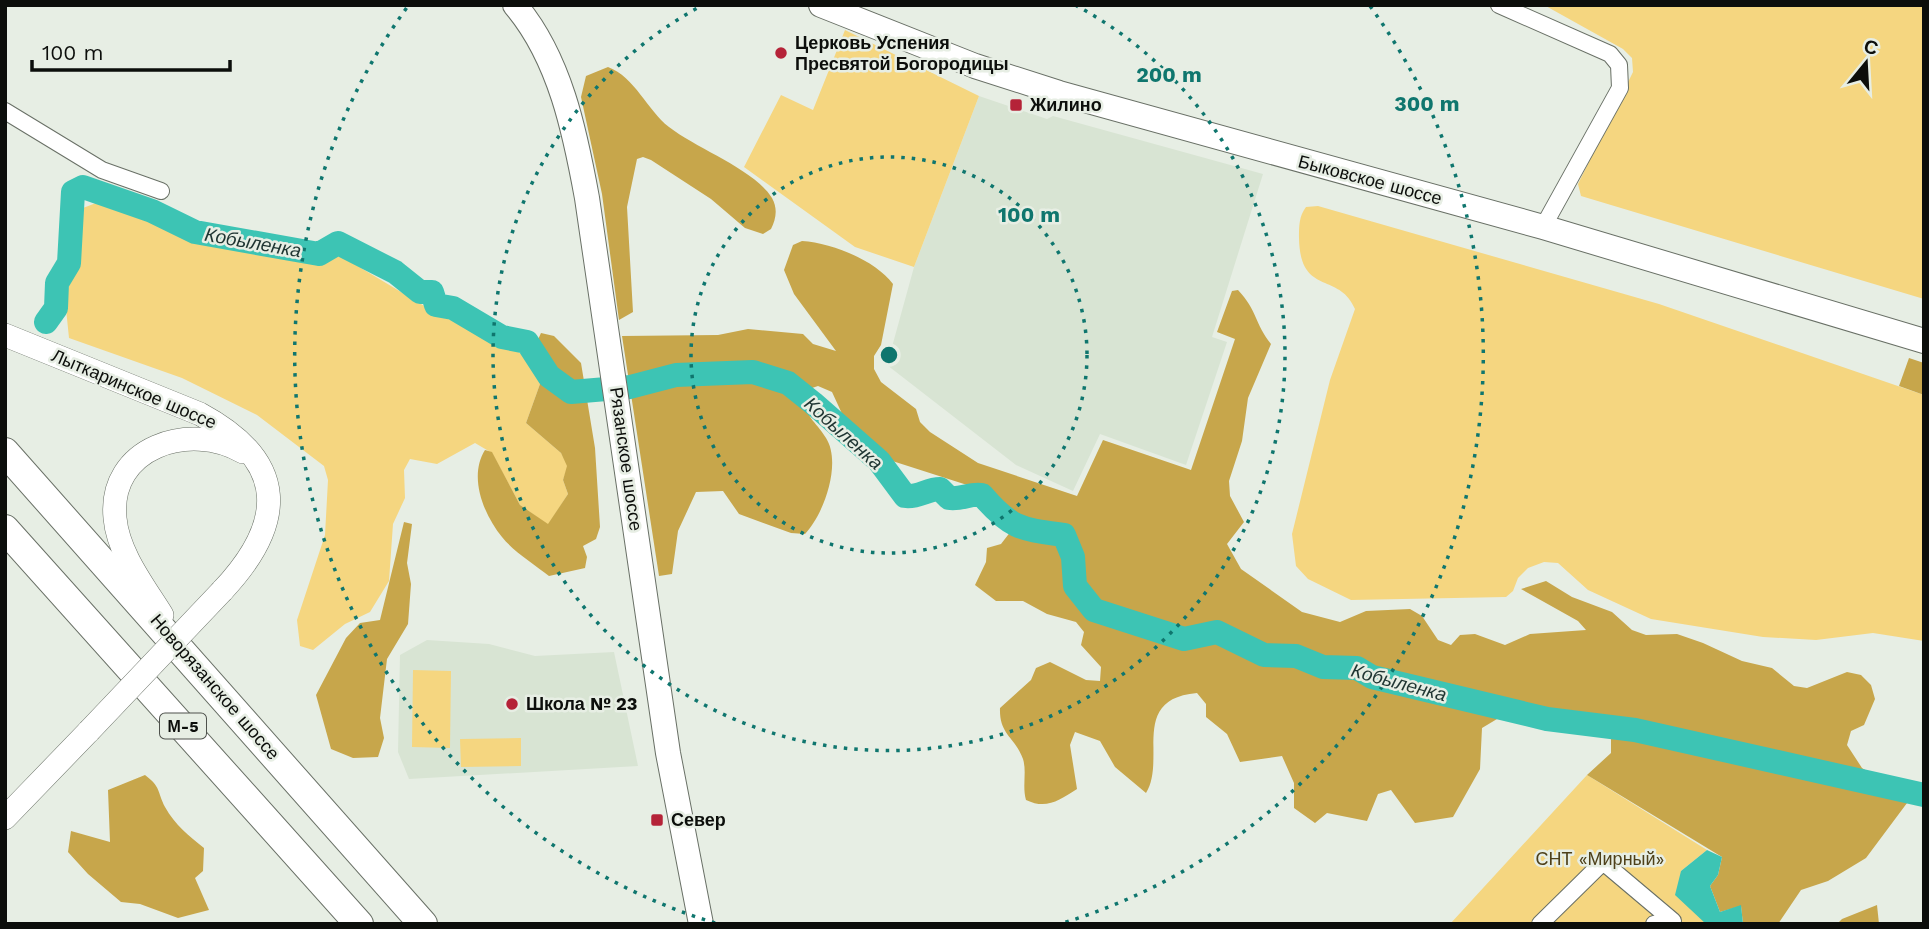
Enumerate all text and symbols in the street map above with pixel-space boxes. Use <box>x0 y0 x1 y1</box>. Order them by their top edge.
scale bar <box>32 28 229 72</box>
north arrow <box>1831 28 1901 98</box>
place label: Церковь Успения Пресвятой Богородицы <box>795 32 1009 74</box>
text: С <box>1861 34 1881 60</box>
text: 100 m <box>42 40 104 65</box>
marker: Церковь Успения Пресвятой Богородицы <box>773 45 789 61</box>
text: 200 m <box>1136 62 1202 87</box>
text: 300 m <box>1394 91 1460 116</box>
place label: Жилино <box>1029 94 1102 115</box>
marker: Жилино <box>1008 97 1024 113</box>
street label: Быковское шоссе <box>1296 150 1444 209</box>
text: 100 m <box>998 202 1060 227</box>
water label: Кобыленка <box>203 223 303 262</box>
centre of rings <box>877 343 901 367</box>
street label: Лыткаринское шоссе <box>49 344 220 433</box>
street label: Рязанское шоссе <box>606 386 647 532</box>
water label: Кобыленка <box>800 392 888 475</box>
street label: Новорязанское шоссе <box>146 610 284 764</box>
water label: Кобыленка <box>1349 659 1449 706</box>
place label: Школа № 23 <box>526 693 638 714</box>
marker: Школа № 23 <box>504 696 520 712</box>
road number: М-5 <box>160 713 206 738</box>
place label: Север <box>671 809 726 830</box>
marker: Север <box>649 812 665 828</box>
park label: СНТ «Мирный» <box>1536 848 1664 869</box>

